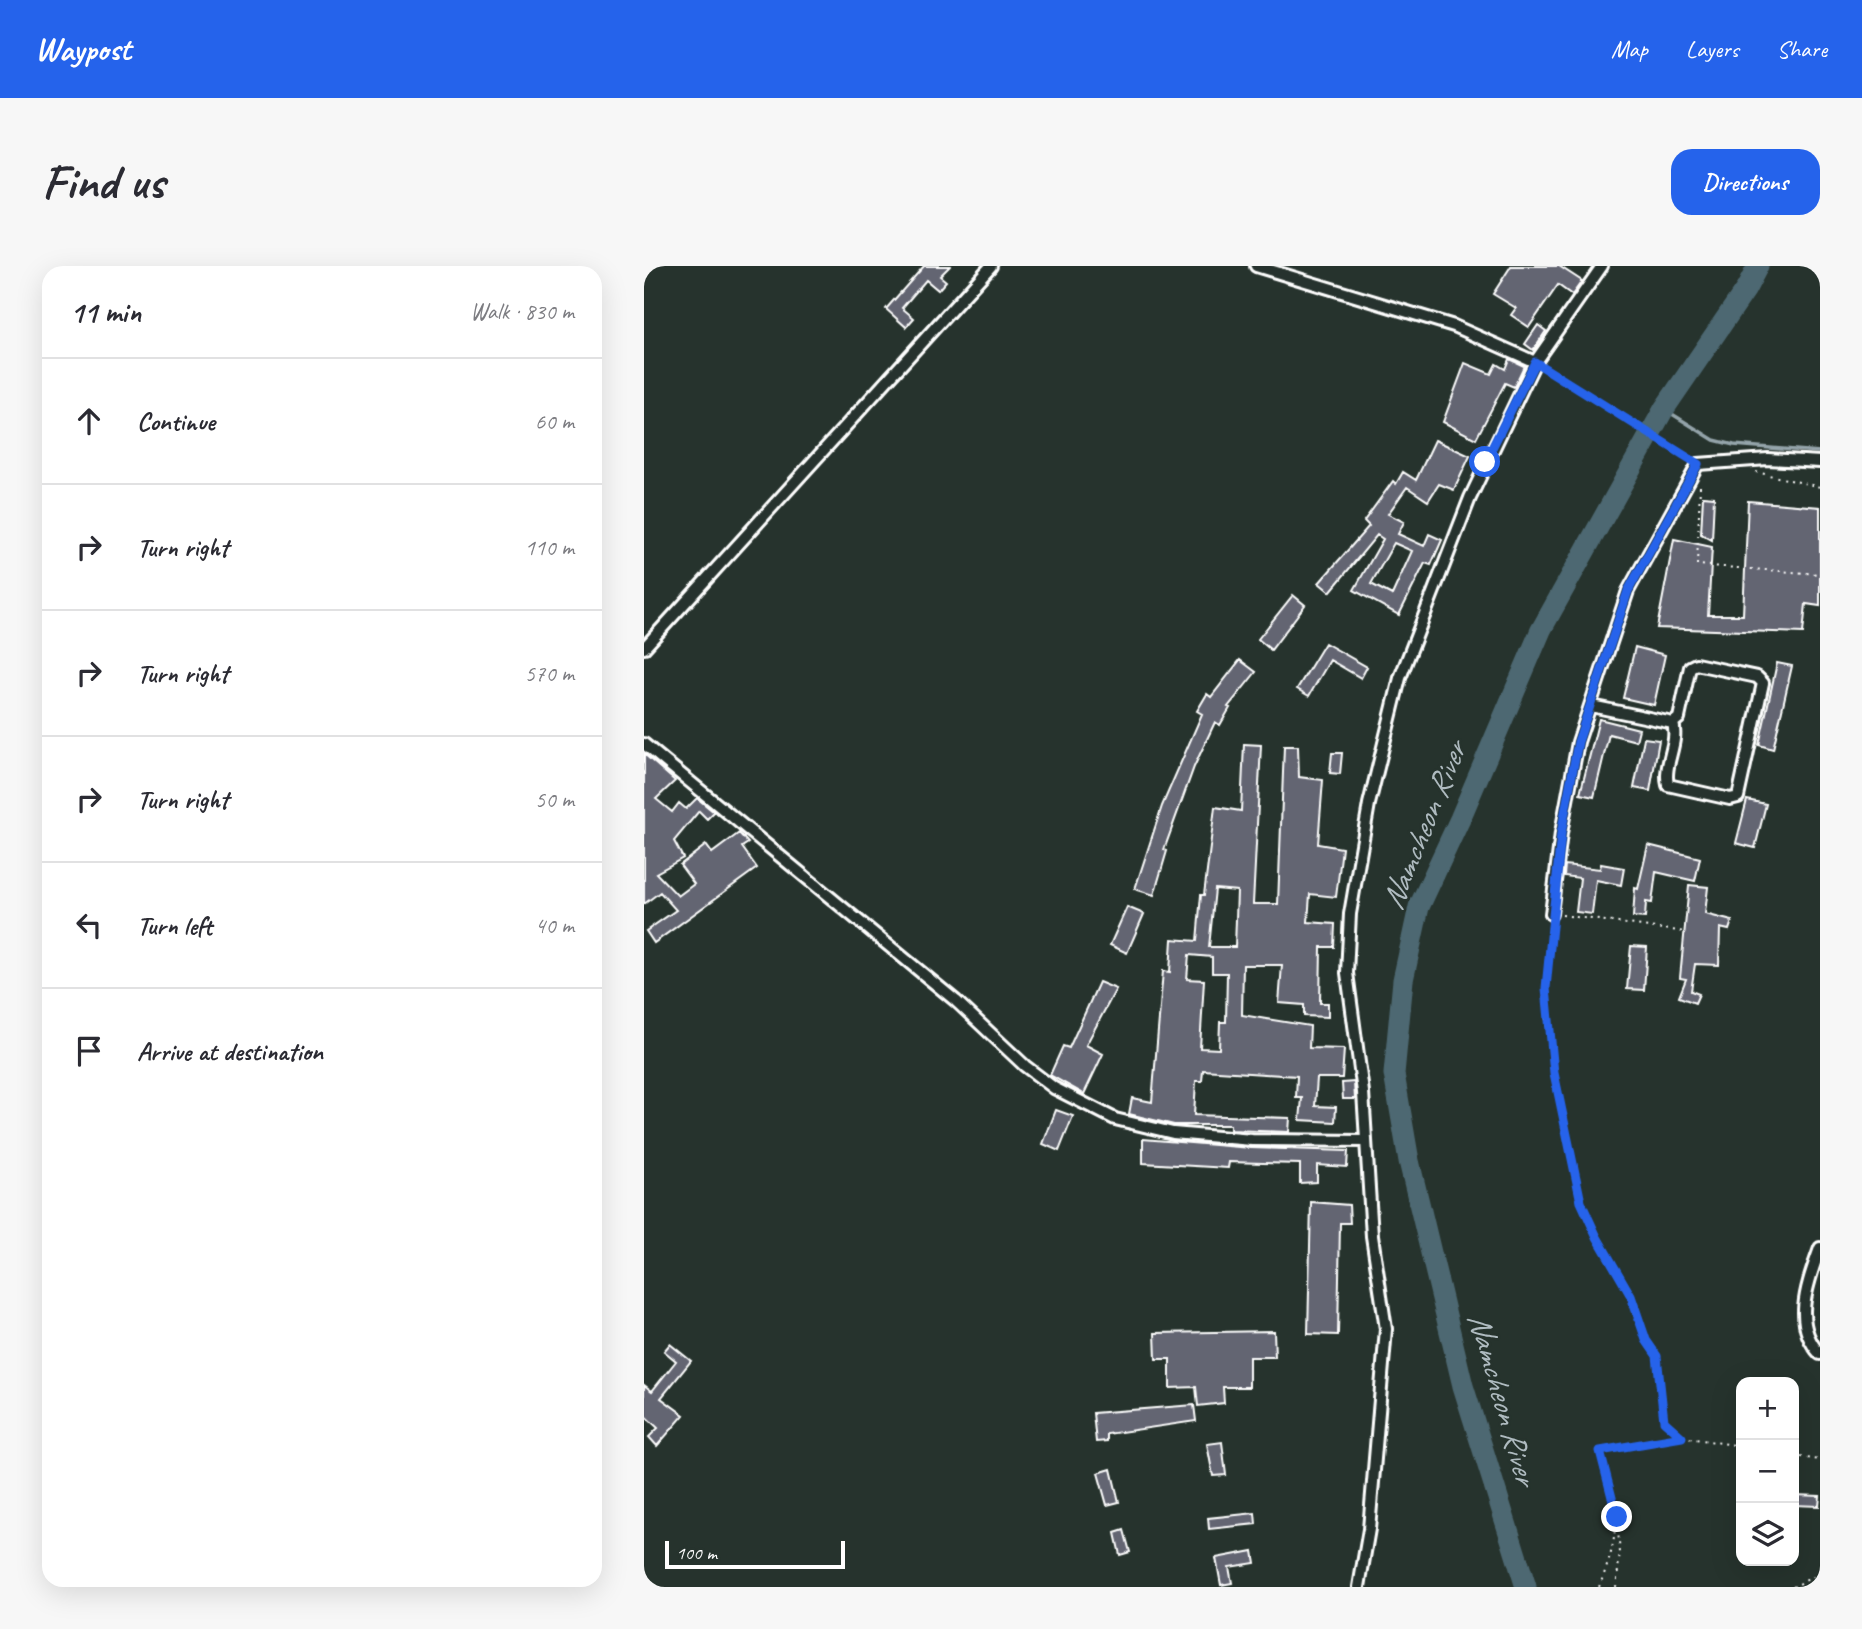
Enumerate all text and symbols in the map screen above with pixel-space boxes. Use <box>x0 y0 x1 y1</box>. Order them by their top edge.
text: Waypost <box>35 28 131 70</box>
text: Map <box>1611 34 1648 64</box>
text: Layers <box>1686 34 1739 64</box>
text: Share <box>1777 34 1827 64</box>
button: Directions <box>1671 149 1820 215</box>
text: Find us <box>42 151 164 213</box>
text: 11 min <box>70 293 141 331</box>
text: Walk · 830 m <box>470 297 574 326</box>
icon: ahead <box>70 402 108 440</box>
text: Continue <box>137 405 215 438</box>
text: 60 m <box>535 407 574 436</box>
route start <box>1469 446 1500 477</box>
icon: right <box>70 528 108 566</box>
text: Turn right <box>137 531 228 564</box>
text: 110 m <box>525 533 574 562</box>
icon: right <box>70 654 108 692</box>
text: Turn right <box>137 657 228 690</box>
text: 570 m <box>525 659 574 688</box>
water label: Namcheon River <box>1371 732 1478 916</box>
icon: right <box>70 780 108 818</box>
text: Turn right <box>137 783 228 816</box>
text: 50 m <box>535 785 574 814</box>
icon: left <box>70 906 108 944</box>
text: Turn left <box>137 909 212 942</box>
text: 40 m <box>535 911 574 940</box>
icon: arrive <box>70 1032 108 1070</box>
text: Arrive at destination <box>137 1035 323 1068</box>
water label: Namcheon River <box>1459 1308 1548 1494</box>
map controls <box>1736 1377 1799 1566</box>
button: + <box>1736 1377 1799 1440</box>
button: − <box>1736 1440 1799 1503</box>
route end <box>1601 1501 1632 1532</box>
button: layers <box>1736 1503 1799 1566</box>
scale bar <box>665 1538 845 1570</box>
text: 100 m <box>676 1541 717 1565</box>

